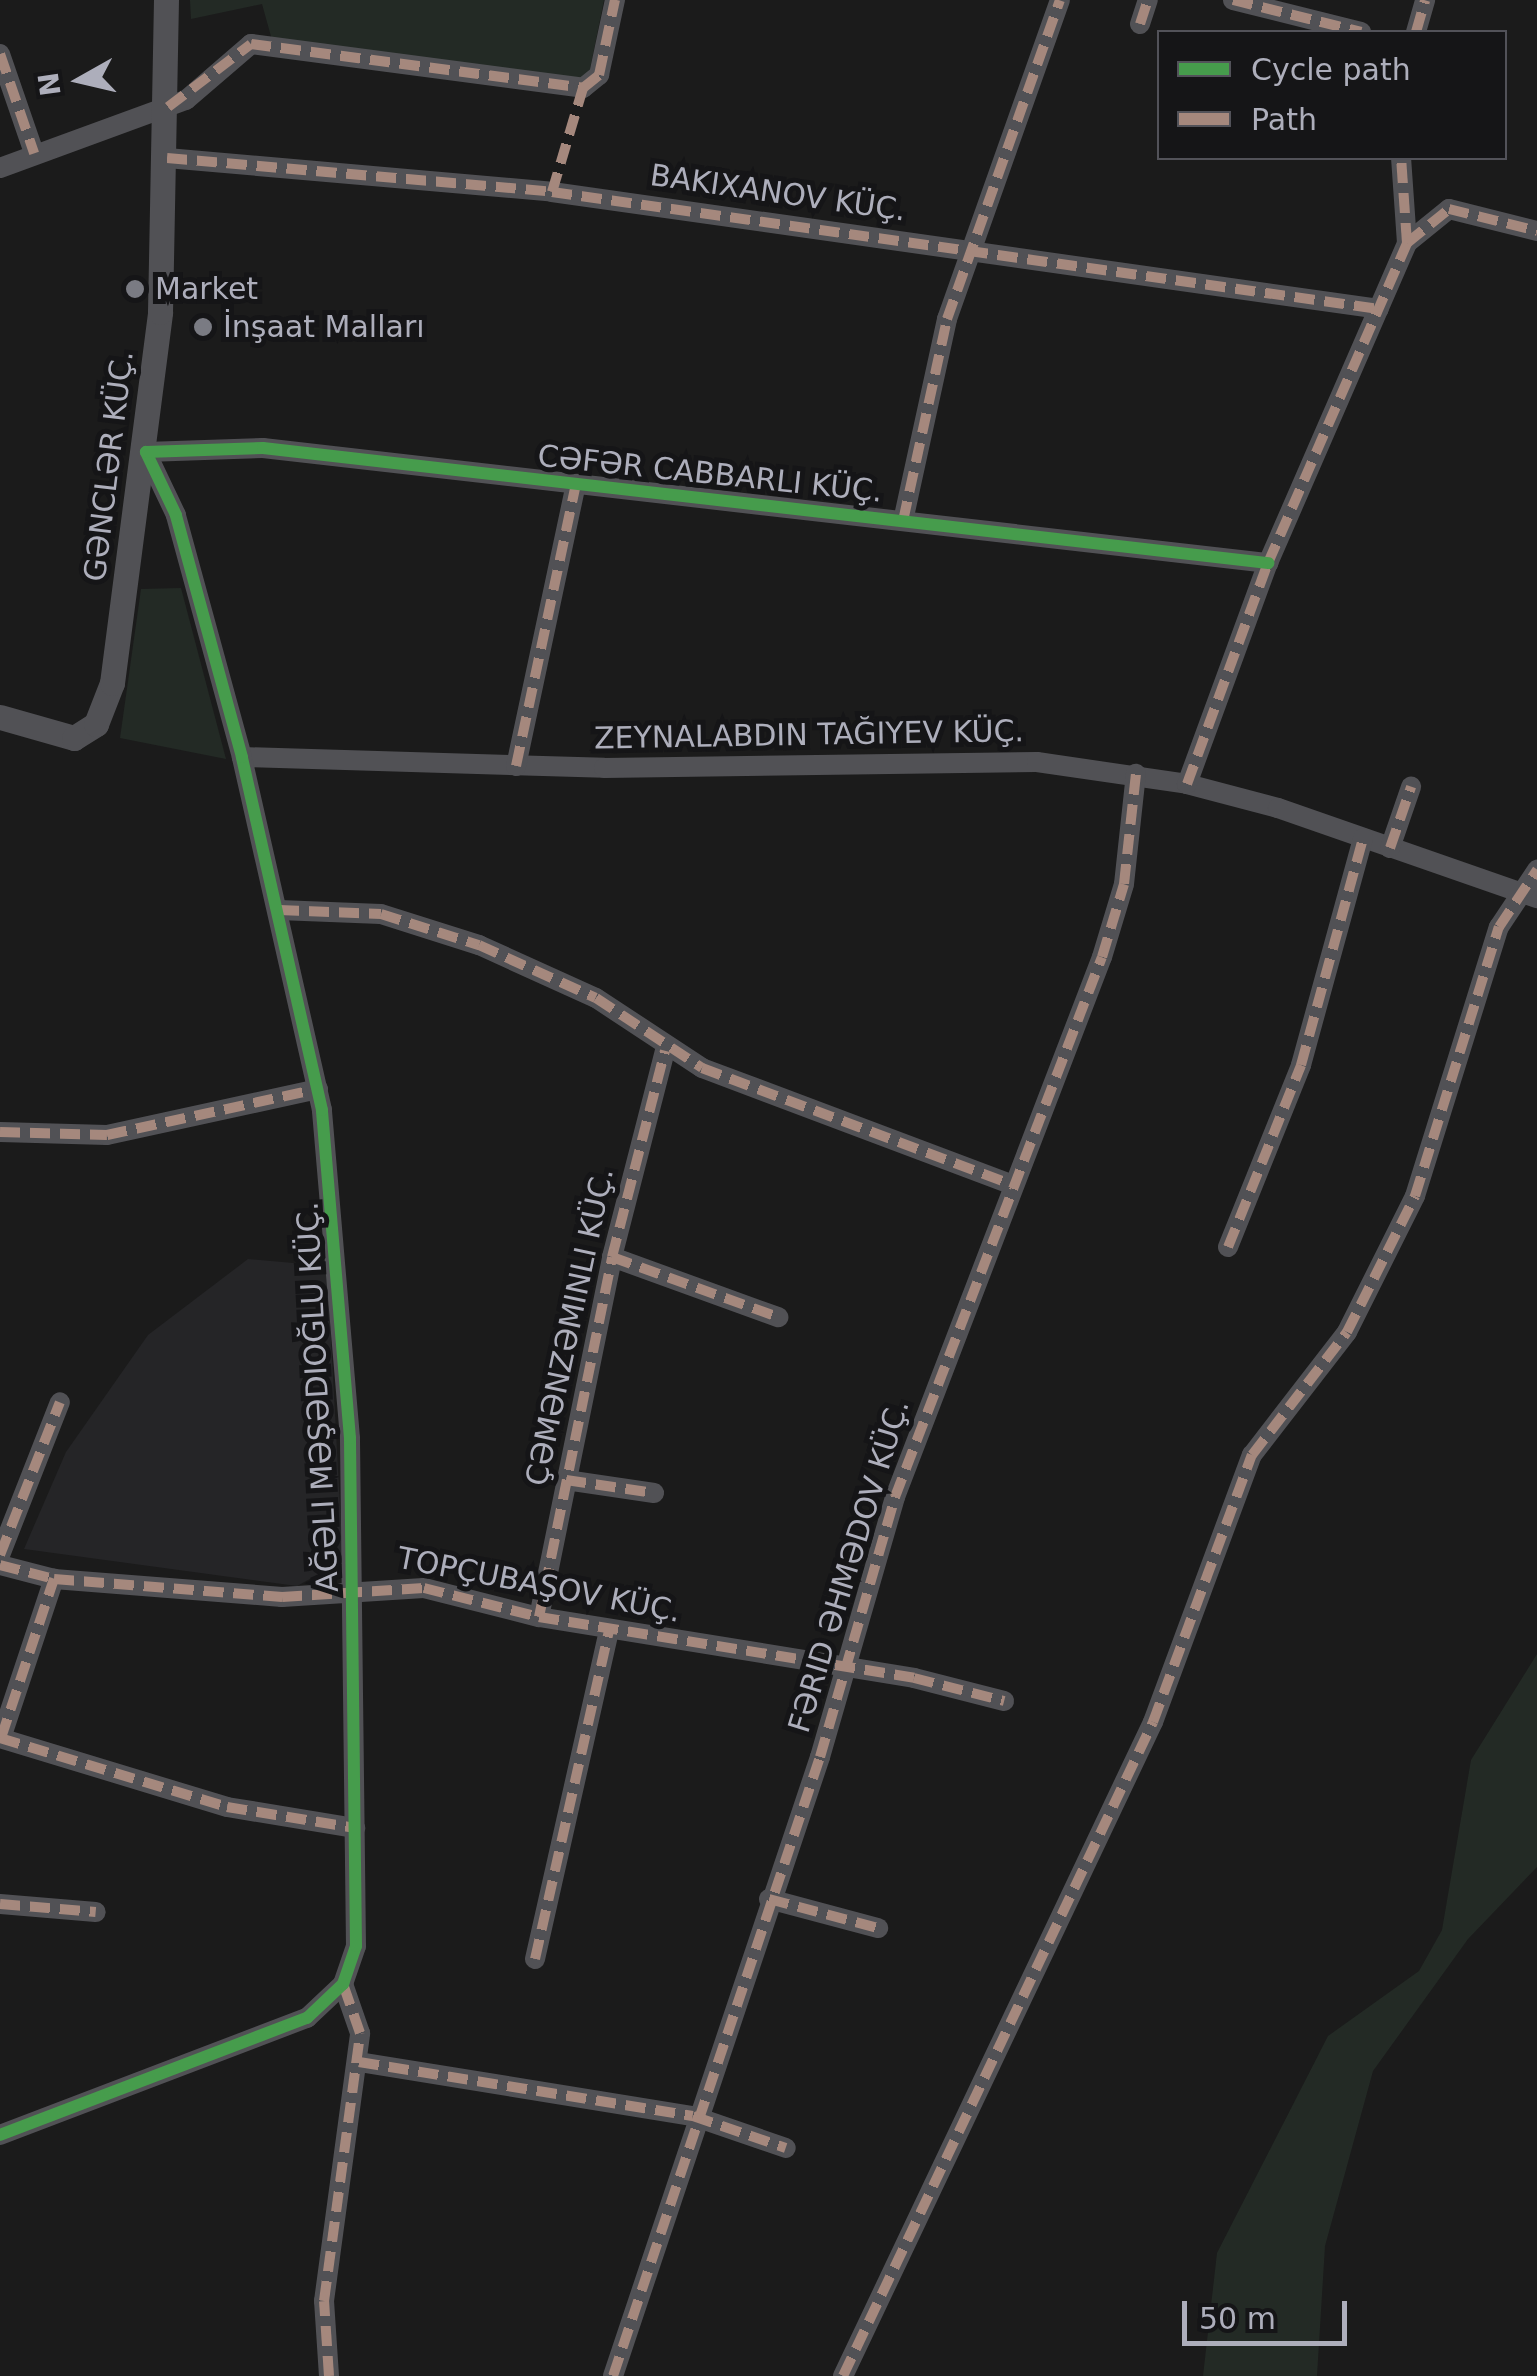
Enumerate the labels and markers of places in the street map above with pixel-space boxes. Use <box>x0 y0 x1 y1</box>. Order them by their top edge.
place label: Market <box>155 271 258 307</box>
marker: Market <box>124 278 146 300</box>
place label: İnşaat Malları <box>223 309 425 345</box>
marker: İnşaat Malları <box>192 316 214 338</box>

